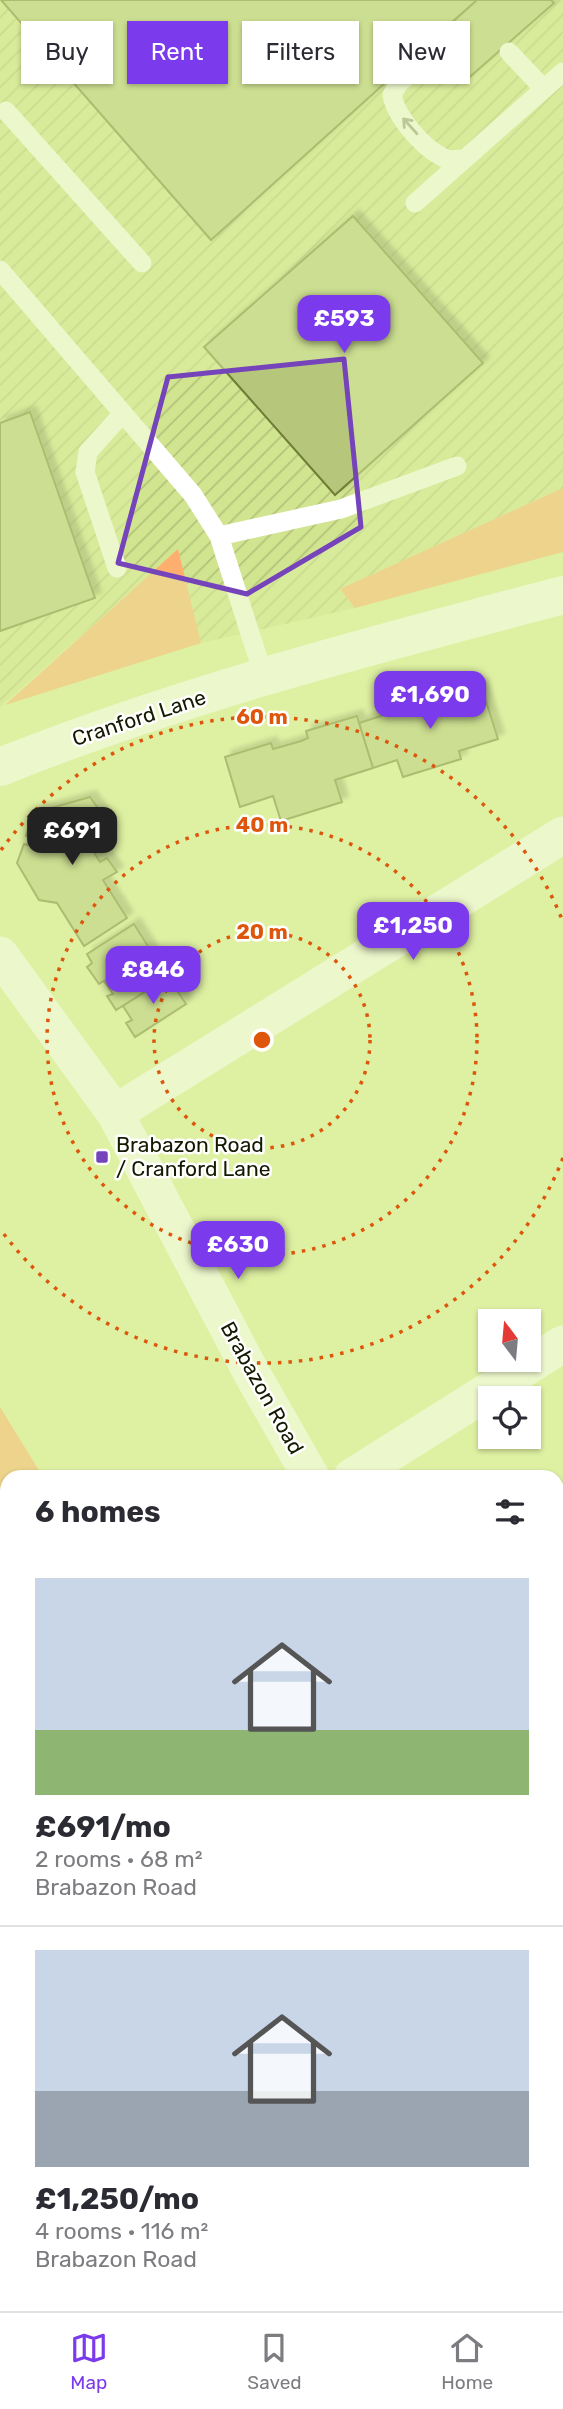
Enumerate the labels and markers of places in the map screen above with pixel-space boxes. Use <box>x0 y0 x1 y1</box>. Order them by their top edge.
pin: £593 <box>303 296 385 355</box>
pin: £1,690 <box>373 672 487 731</box>
pin: £691 <box>31 808 113 867</box>
pin: £1,250 <box>356 902 470 962</box>
pin: £846 <box>112 946 194 1006</box>
centre of rings <box>250 1028 274 1052</box>
place label: Brabazon Road / Cranford Lane <box>116 1132 270 1181</box>
marker: Brabazon Road / Cranford Lane <box>94 1149 110 1165</box>
pin: £630 <box>197 1222 279 1281</box>

